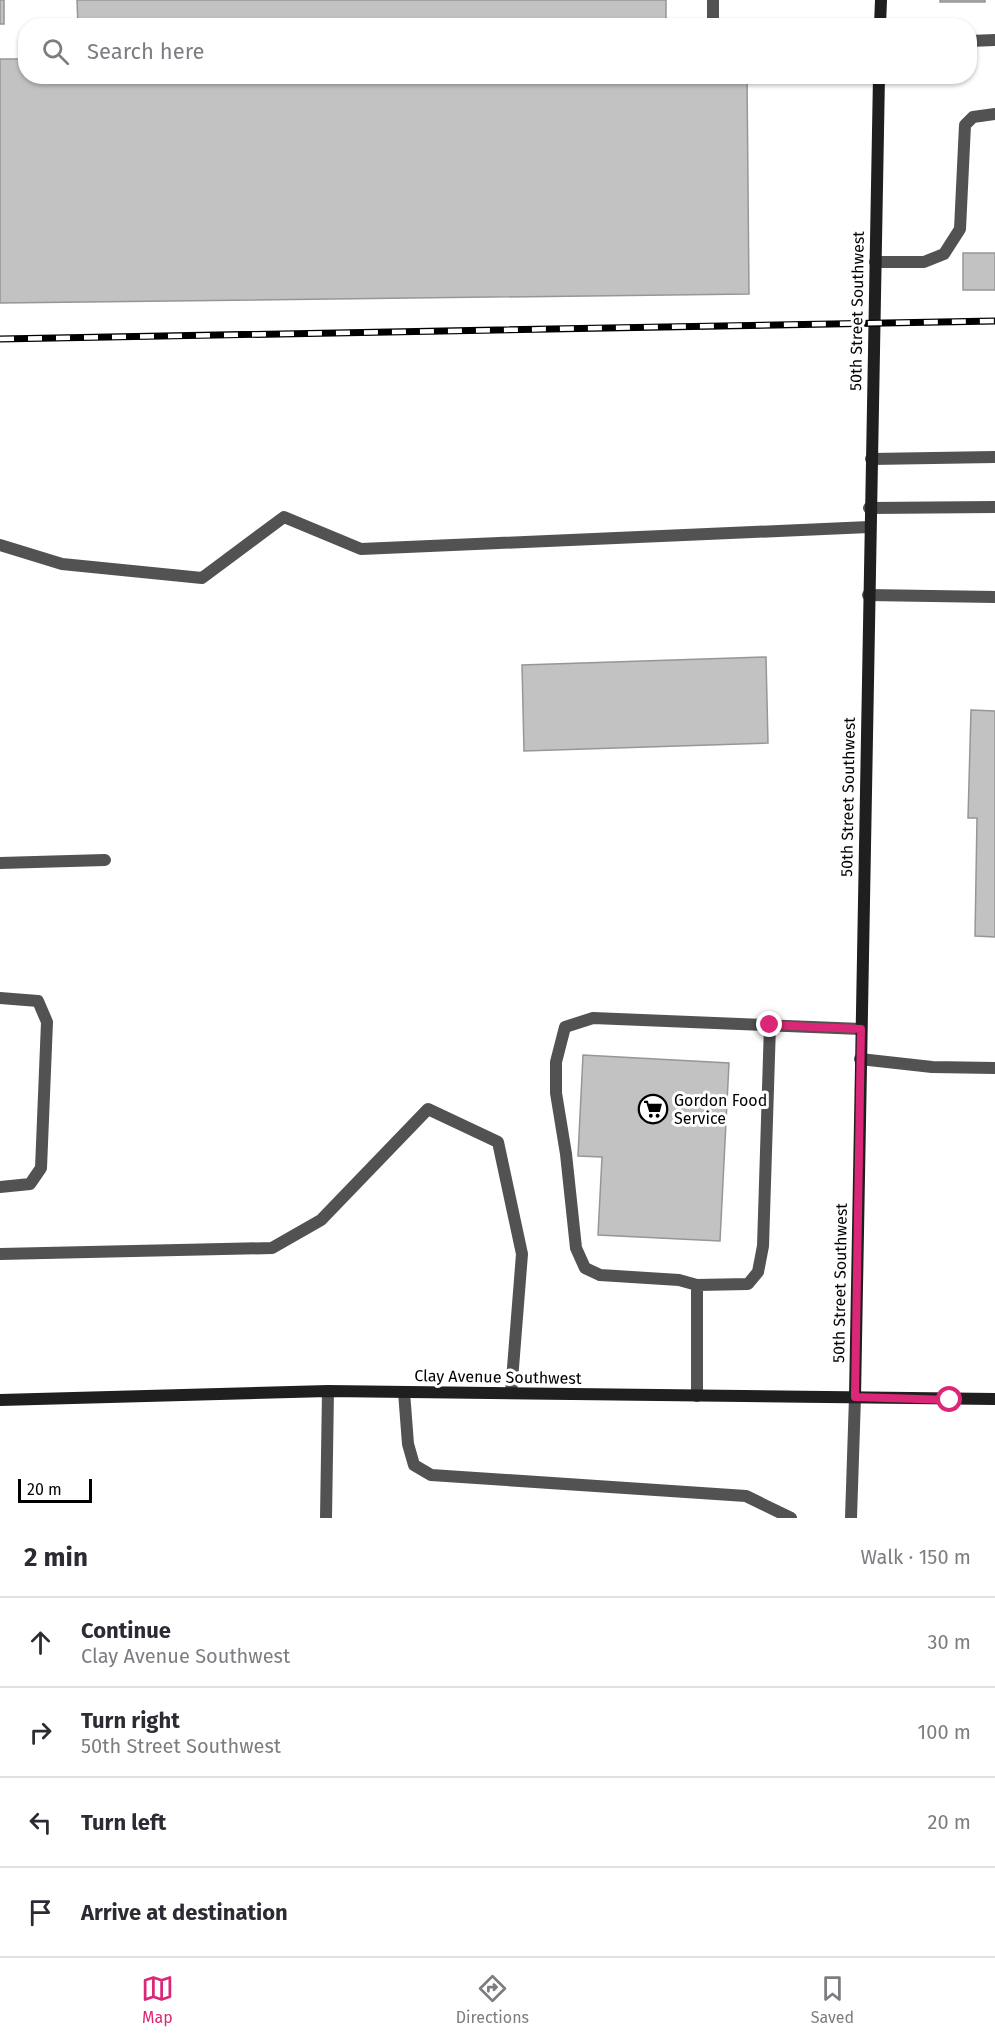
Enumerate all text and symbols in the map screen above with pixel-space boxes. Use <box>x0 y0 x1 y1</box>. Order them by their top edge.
search box <box>18 18 977 84</box>
icon: search <box>39 35 72 68</box>
text: Search here <box>87 38 205 65</box>
street label: 50th Street Southwest <box>846 231 868 391</box>
street label: 50th Street Southwest <box>837 717 859 877</box>
route end <box>756 1011 782 1037</box>
place label: Gordon Food Service <box>674 1091 767 1128</box>
supermarket icon: Gordon Food Service <box>637 1093 669 1125</box>
street label: 50th Street Southwest <box>829 1203 851 1363</box>
street label: Clay Avenue Southwest <box>414 1366 582 1388</box>
route start <box>936 1386 962 1412</box>
scale bar <box>18 1476 92 1504</box>
text: 20 m <box>27 1480 62 1499</box>
text: 2 min <box>24 1542 88 1573</box>
text: Walk · 150 m <box>861 1545 971 1569</box>
text: Continue <box>81 1617 171 1644</box>
icon: ahead <box>24 1626 57 1659</box>
text: 30 m <box>927 1630 971 1654</box>
text: Clay Avenue Southwest <box>81 1644 290 1668</box>
text: Turn right <box>81 1707 180 1734</box>
icon: right <box>24 1716 57 1749</box>
text: 100 m <box>918 1720 971 1744</box>
text: 50th Street Southwest <box>81 1734 281 1758</box>
icon: left <box>24 1806 57 1839</box>
text: Turn left <box>81 1809 166 1836</box>
text: 20 m <box>928 1810 971 1834</box>
icon: arrive <box>24 1896 57 1929</box>
text: Arrive at destination <box>81 1899 288 1926</box>
tab: Map <box>141 1972 174 2027</box>
tab: Directions <box>456 1972 529 2027</box>
tab: Saved <box>811 1972 854 2027</box>

